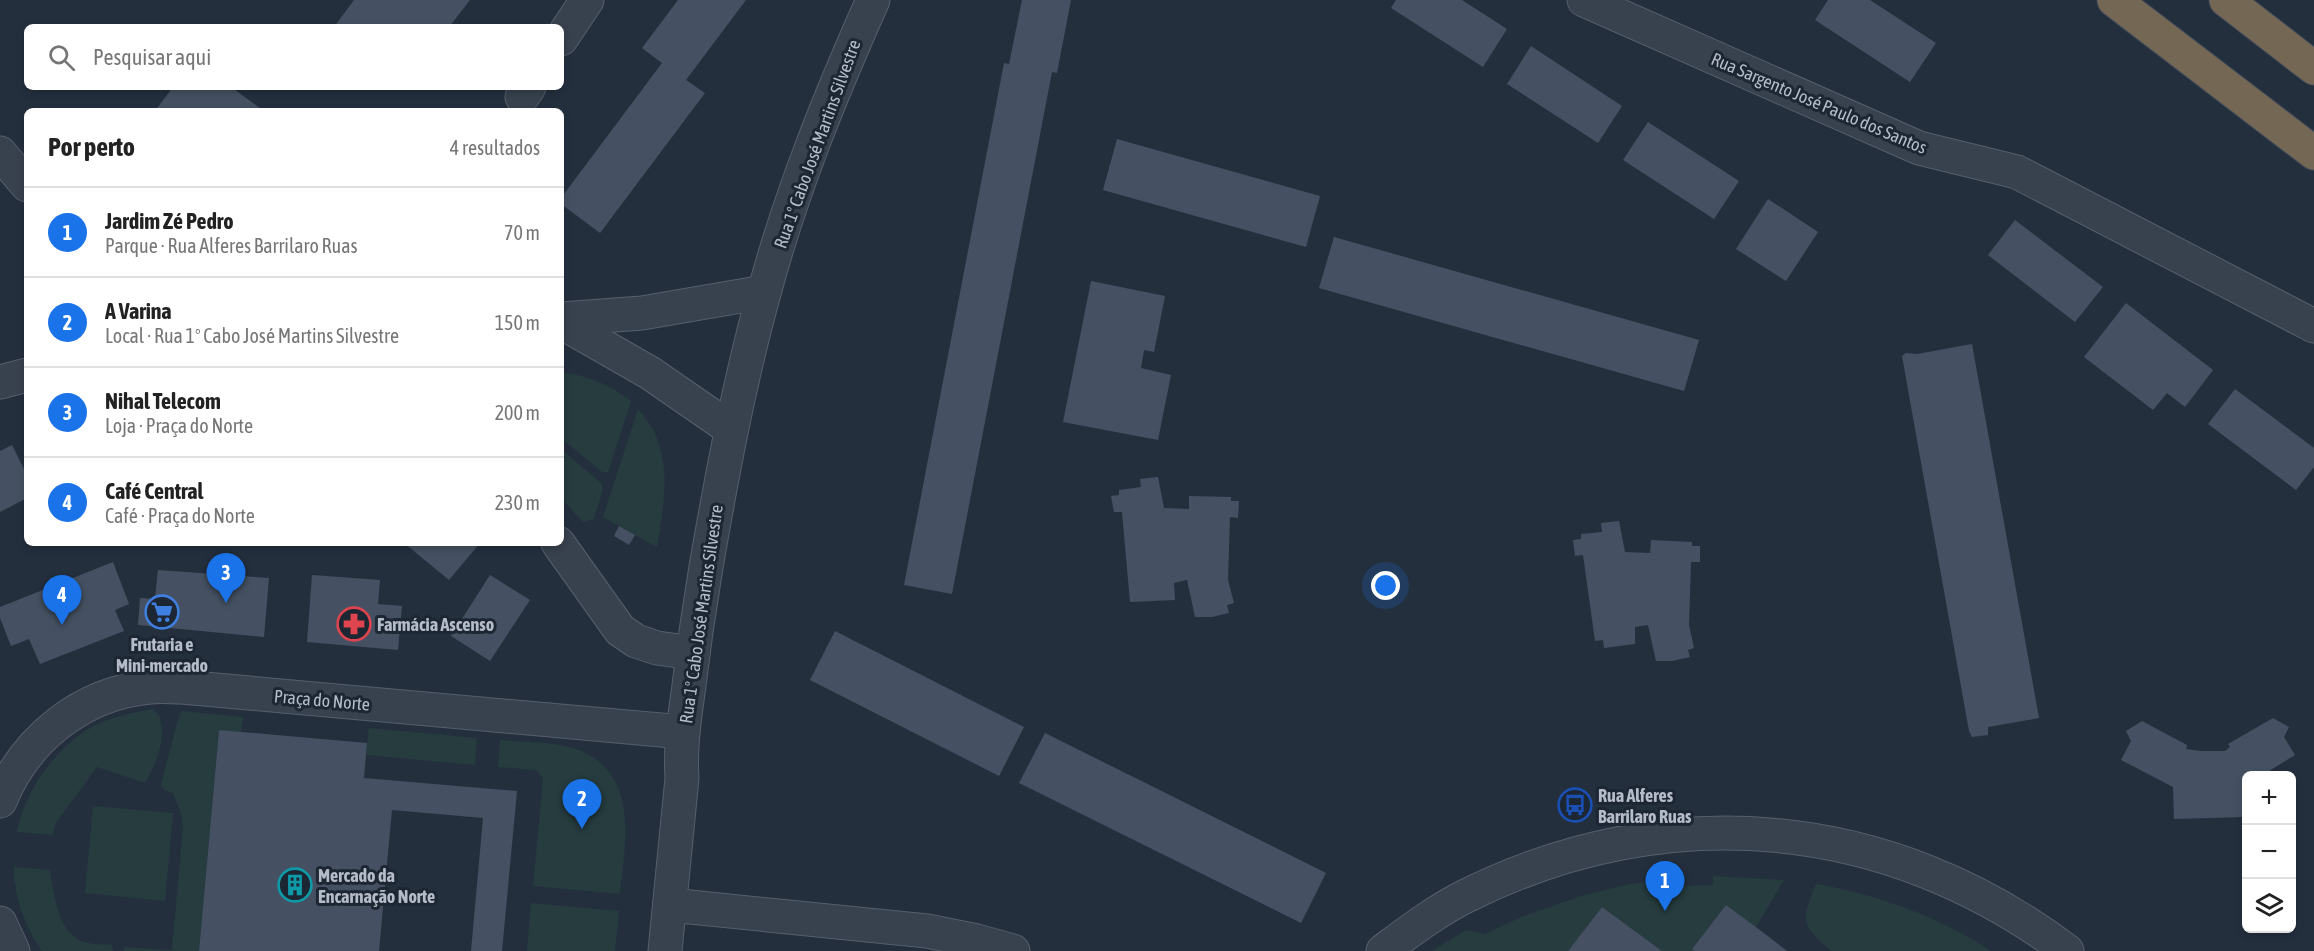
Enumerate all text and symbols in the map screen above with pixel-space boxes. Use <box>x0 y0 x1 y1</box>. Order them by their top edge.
search box <box>24 24 564 90</box>
street label: Rua 1º Cabo José Martins Silvestre <box>769 37 865 251</box>
icon: search <box>45 41 78 74</box>
text: Pesquisar aqui <box>93 44 211 70</box>
street label: Rua Sargento José Paulo dos Santos <box>1708 48 1930 158</box>
text: Por perto <box>48 132 135 162</box>
text: 4 resultados <box>450 136 540 159</box>
text: Jardim Zé Pedro <box>105 208 234 234</box>
text: 1 <box>63 221 72 244</box>
text: 70 m <box>504 221 540 244</box>
text: Parque · Rua Alferes Barrilaro Ruas <box>105 234 358 257</box>
text: A Varina <box>105 298 172 324</box>
text: 2 <box>63 311 72 334</box>
text: 150 m <box>495 311 540 334</box>
text: Local · Rua 1º Cabo José Martins Silvestre <box>105 324 399 347</box>
text: Nihal Telecom <box>105 388 221 414</box>
text: 3 <box>63 401 72 424</box>
text: 200 m <box>495 401 540 424</box>
text: Loja · Praça do Norte <box>105 414 253 437</box>
text: Café Central <box>105 478 203 504</box>
text: 4 <box>63 491 72 514</box>
text: 230 m <box>495 491 540 514</box>
street label: Rua 1º Cabo José Martins Silvestre <box>675 503 727 725</box>
text: Café · Praça do Norte <box>105 504 255 527</box>
pin: 3 <box>206 554 246 603</box>
your location <box>1371 571 1400 600</box>
pin: 4 <box>42 576 82 625</box>
supermarket icon: Frutaria e Mini-mercado <box>144 594 180 630</box>
pharmacy icon: Farmácia Ascenso <box>336 606 372 642</box>
place label: Farmácia Ascenso <box>377 614 494 635</box>
place label: Frutaria e Mini-mercado <box>116 634 208 676</box>
street label: Praça do Norte <box>273 685 371 715</box>
map controls <box>2242 771 2296 933</box>
button: + <box>2242 771 2296 825</box>
pin: 2 <box>562 780 602 829</box>
place label: Rua Alferes Barrilaro Ruas <box>1598 785 1692 827</box>
bus stop icon: Rua Alferes Barrilaro Ruas <box>1557 787 1593 823</box>
button: − <box>2242 825 2296 879</box>
pin: 1 <box>1646 862 1684 911</box>
place label: Mercado da Encarnação Norte <box>318 865 435 907</box>
building icon: Mercado da Encarnação Norte <box>277 867 313 903</box>
button: layers <box>2242 879 2296 933</box>

